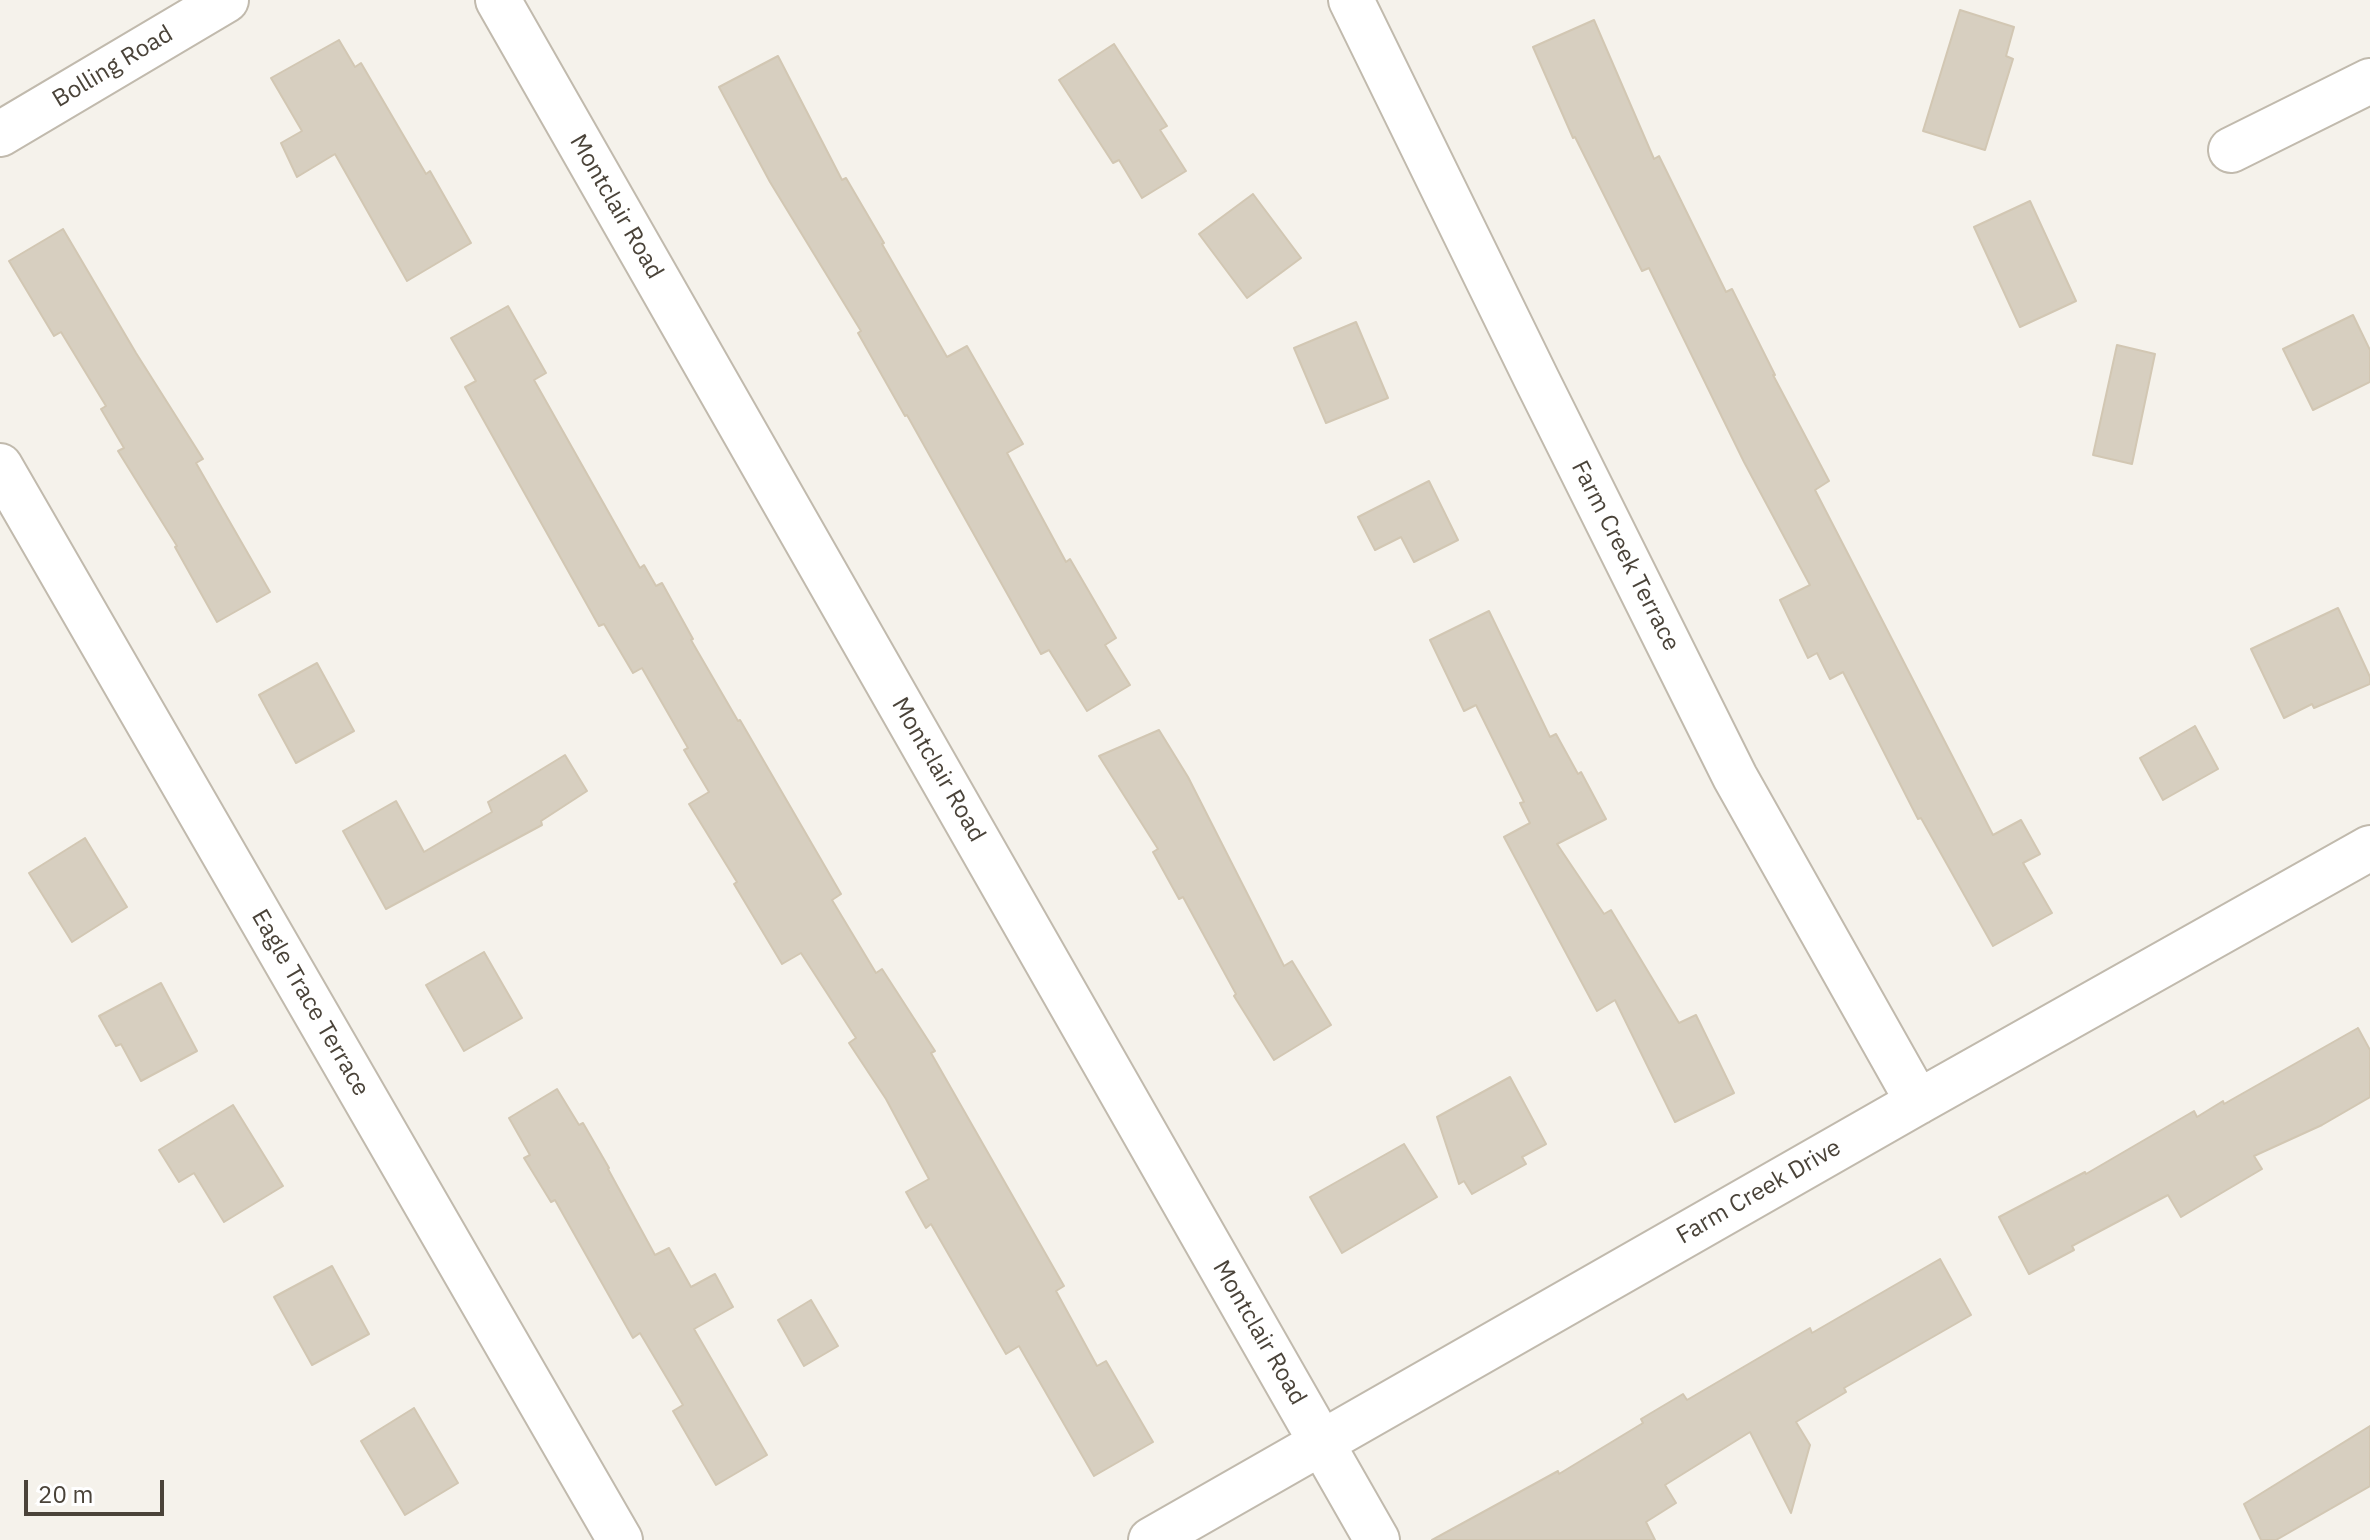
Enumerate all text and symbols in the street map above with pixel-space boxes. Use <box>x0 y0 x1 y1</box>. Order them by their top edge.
street label: Bolling Road <box>48 20 178 114</box>
street label: Montclair Road <box>563 130 669 284</box>
street label: Farm Creek Terrace <box>1565 456 1685 656</box>
street label: Montclair Road <box>885 693 991 847</box>
street label: Eagle Trace Terrace <box>245 905 375 1101</box>
street label: Farm Creek Drive <box>1672 1133 1846 1251</box>
street label: Montclair Road <box>1206 1256 1312 1410</box>
scale bar <box>28 1464 168 1514</box>
text: 20 m <box>38 1478 93 1510</box>

